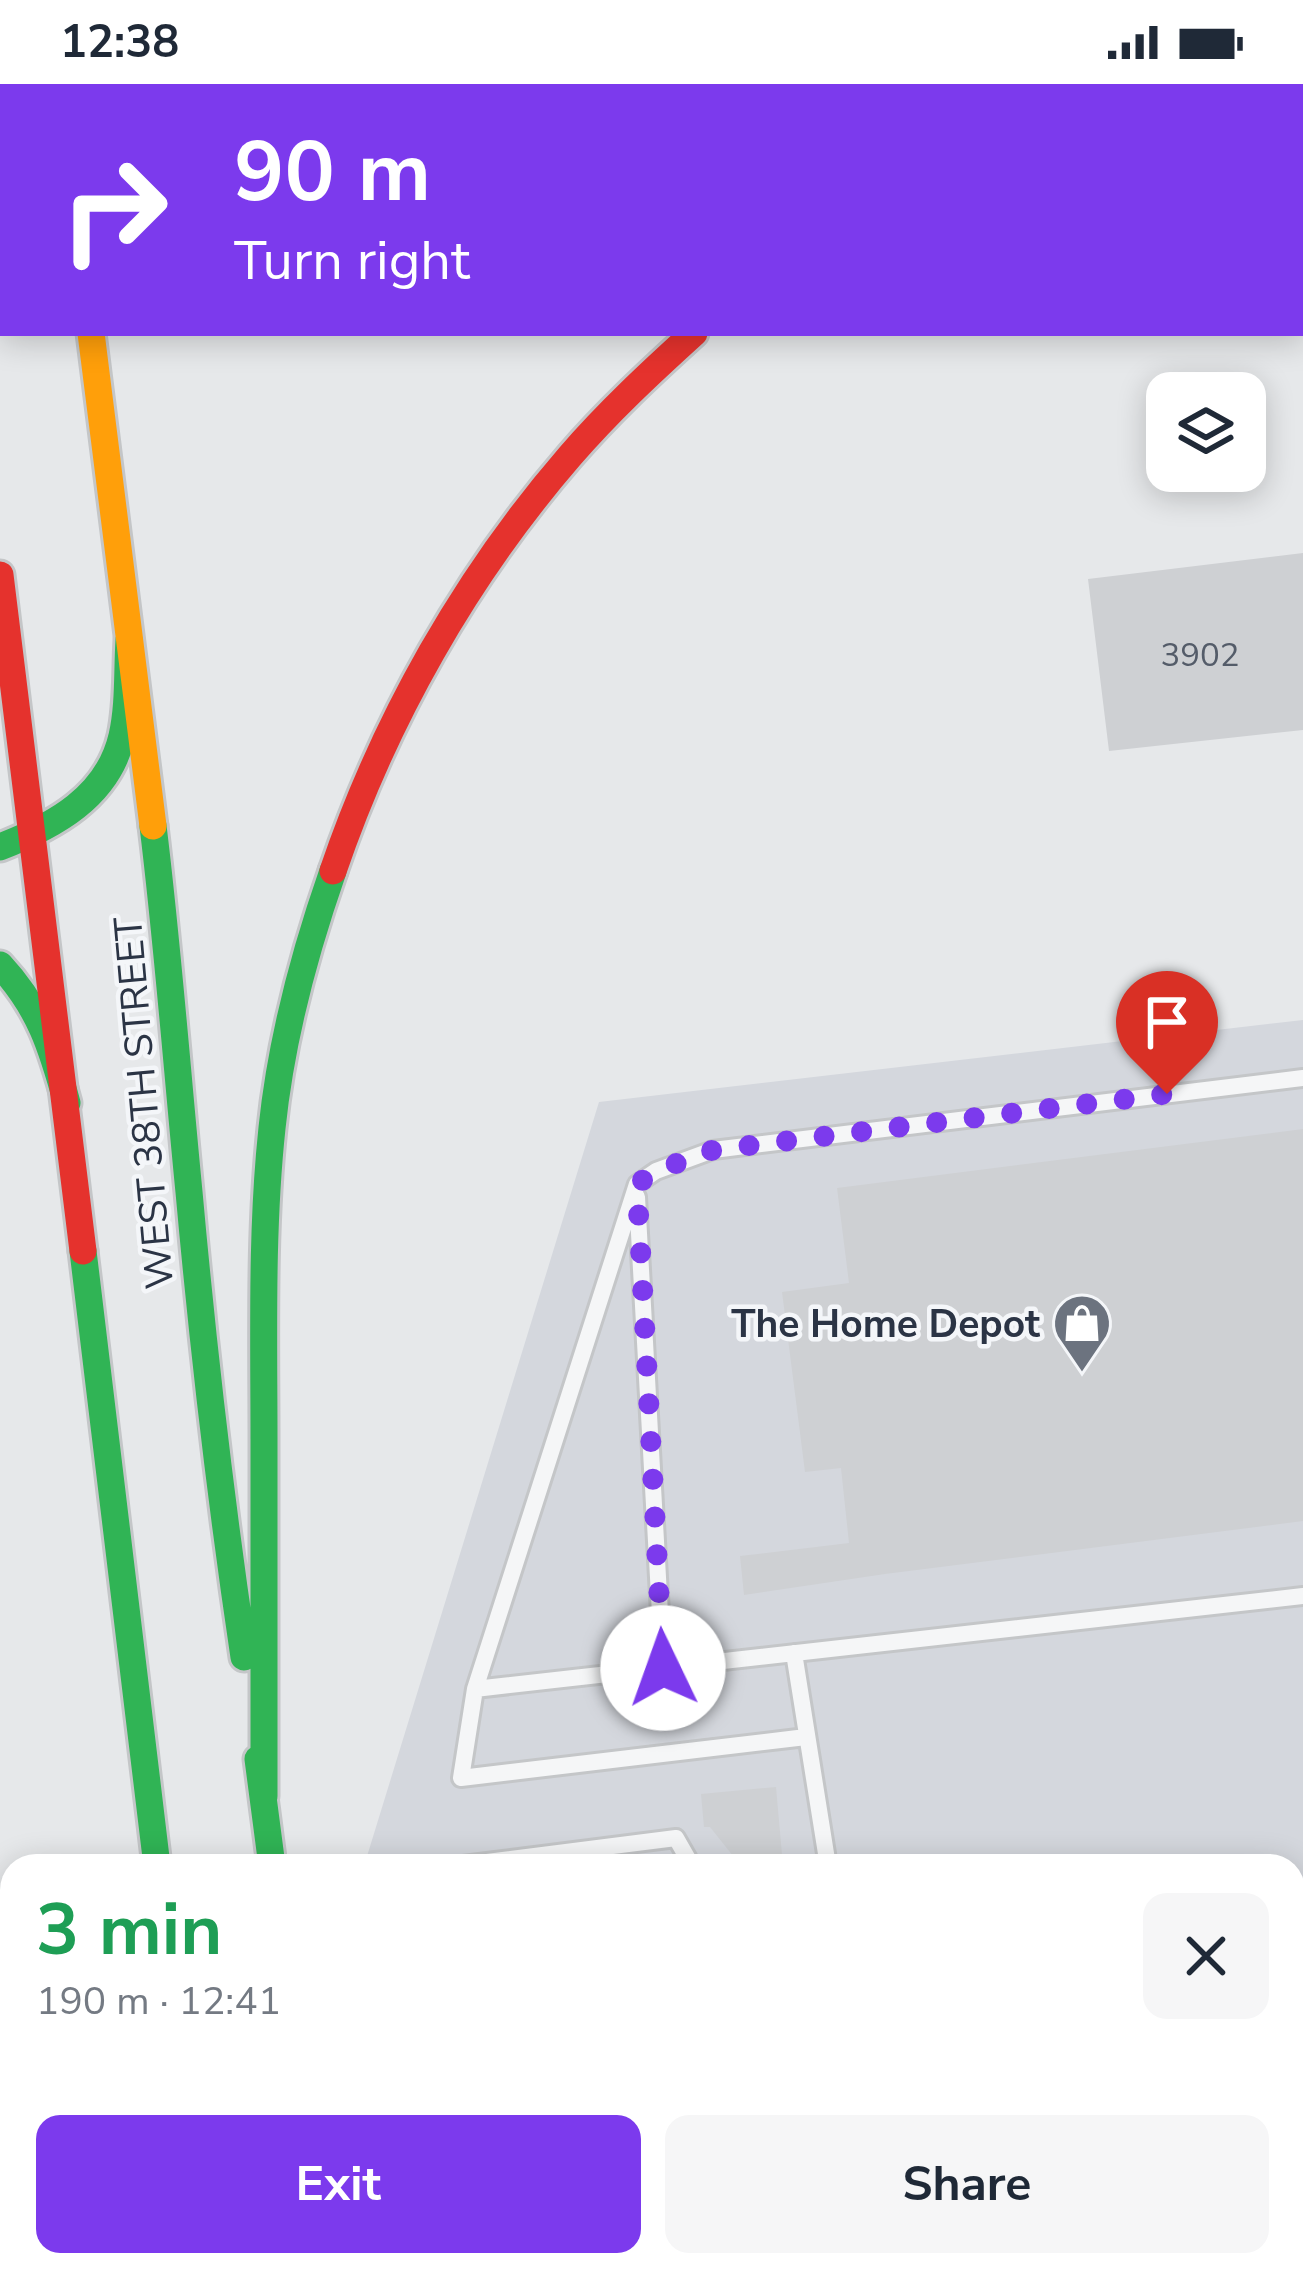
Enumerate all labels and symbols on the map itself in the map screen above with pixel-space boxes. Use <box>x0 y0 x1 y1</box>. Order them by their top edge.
house number: 3902 <box>1160 633 1240 678</box>
street label: WEST 38TH STREET <box>102 914 187 1291</box>
pin <box>1116 971 1218 1094</box>
shop icon: The Home Depot <box>1051 1292 1113 1374</box>
place label: The Home Depot <box>731 1298 1041 1351</box>
position arrow <box>600 1605 726 1731</box>

